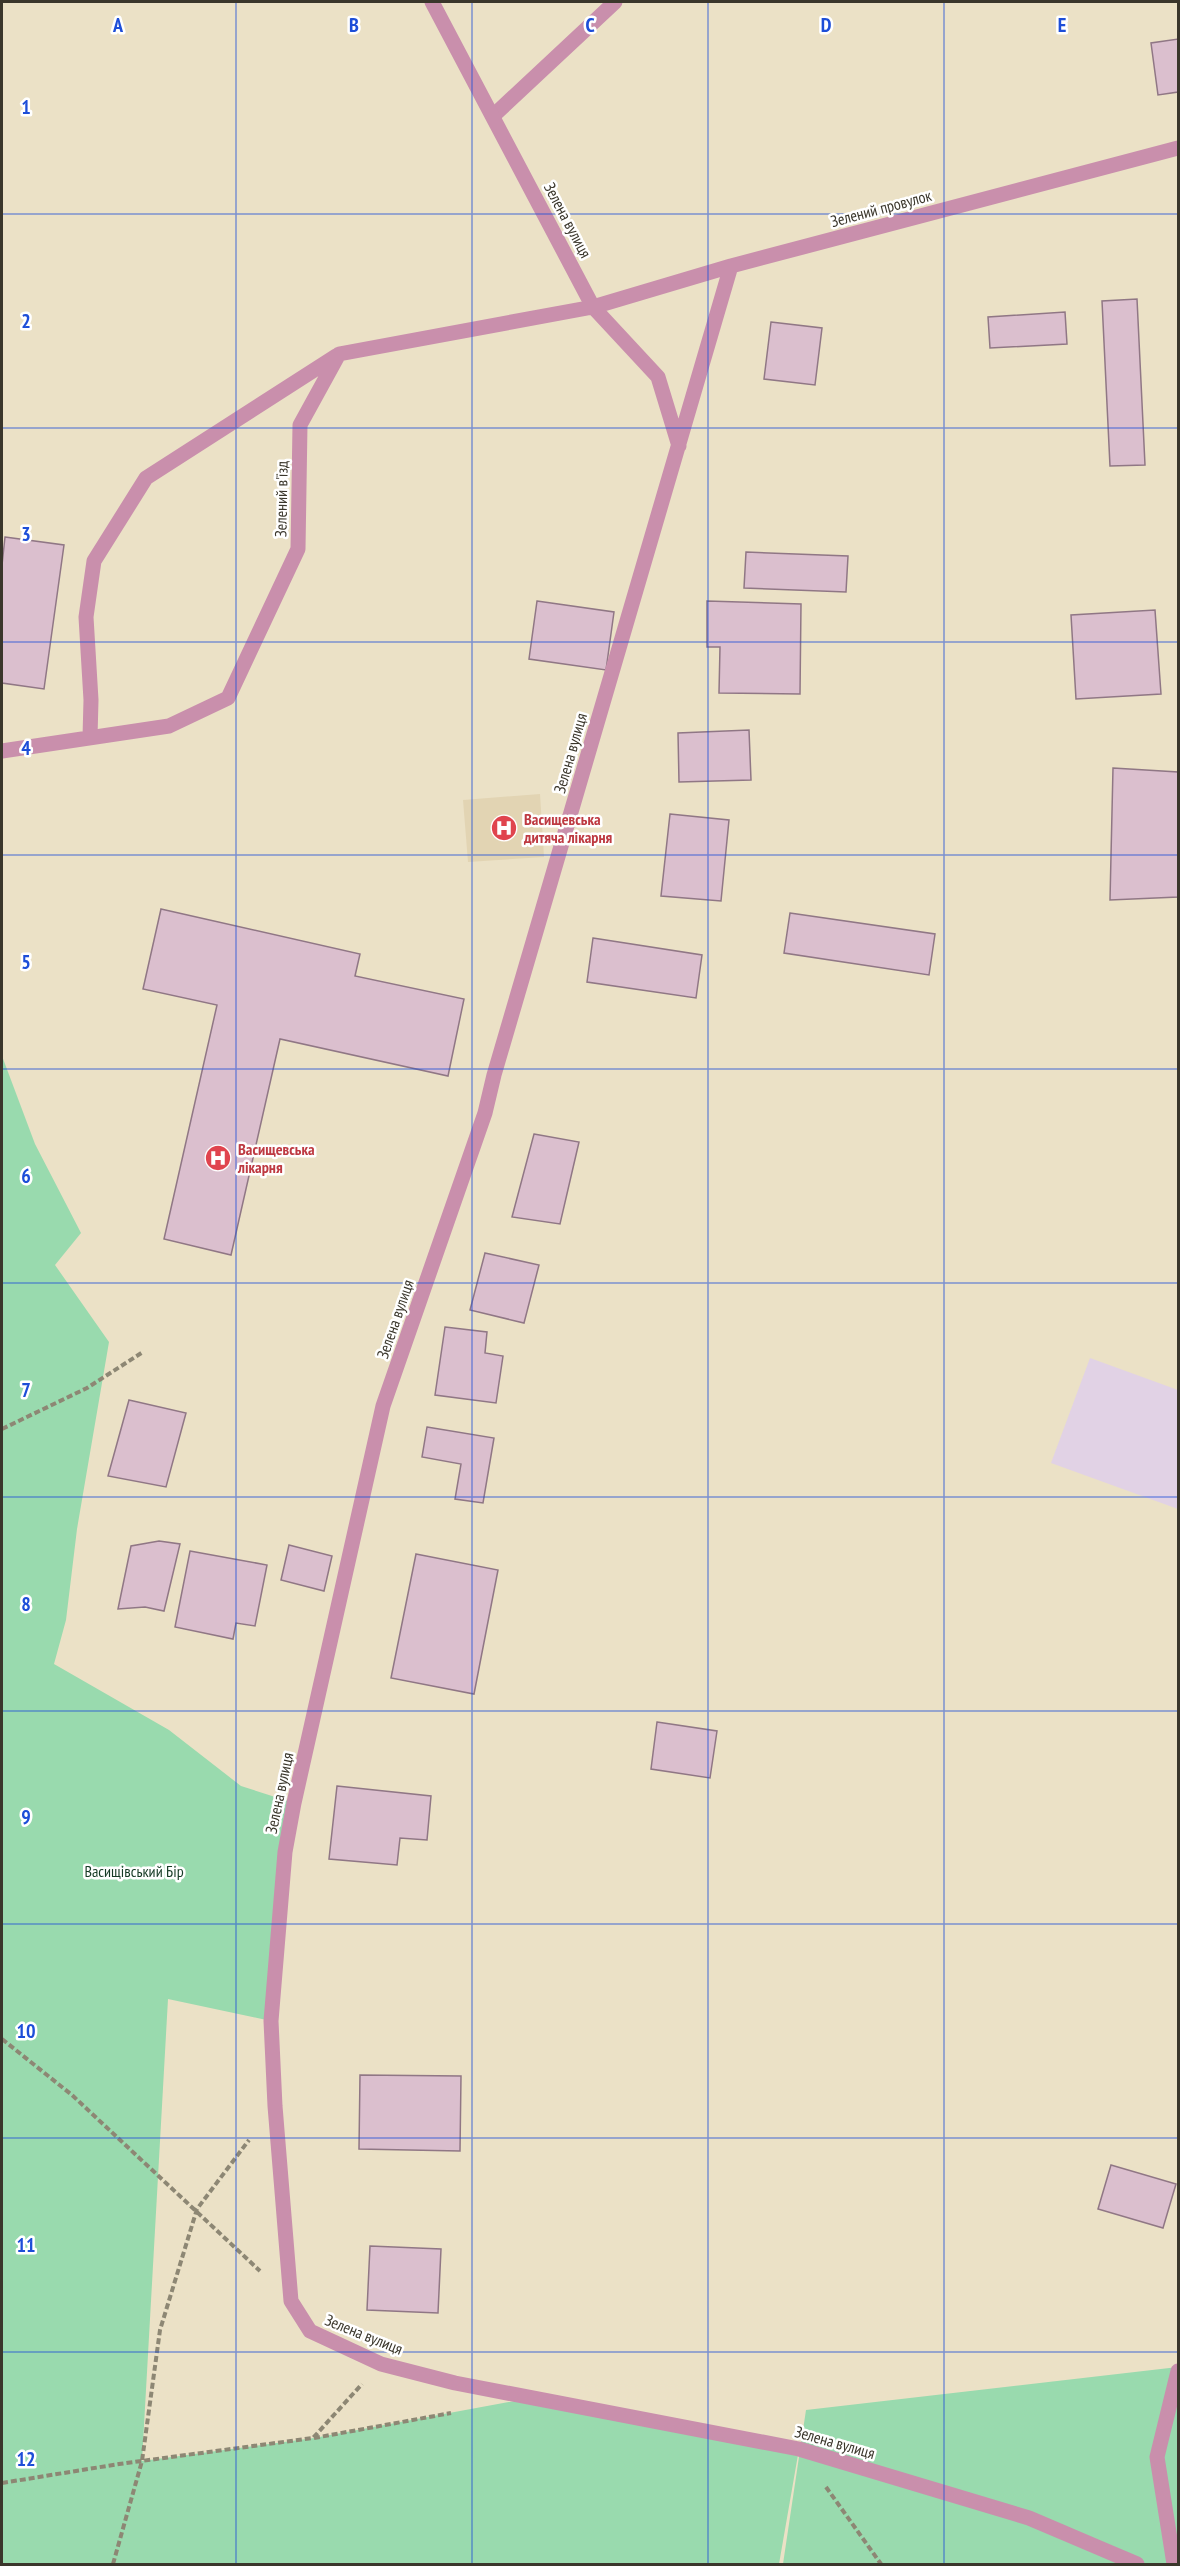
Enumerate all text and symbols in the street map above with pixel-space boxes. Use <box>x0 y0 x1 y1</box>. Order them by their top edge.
text: A <box>112 12 124 38</box>
text: B <box>349 12 359 38</box>
text: C <box>585 12 595 38</box>
text: D <box>821 12 832 38</box>
text: E <box>1058 12 1066 38</box>
text: 1 <box>21 94 31 120</box>
street label: Зелена вулиця <box>540 179 596 261</box>
street label: Зелений провулок <box>828 185 934 231</box>
text: 2 <box>21 308 31 334</box>
street label: Зелений в'їзд <box>270 461 292 537</box>
text: 3 <box>21 521 31 547</box>
street label: Зелена вулиця <box>549 711 591 795</box>
text: 4 <box>21 735 31 761</box>
place label: Васищевська дитяча лікарня <box>523 809 613 847</box>
hospital icon: Васищевська дитяча лікарня <box>489 813 519 843</box>
text: 5 <box>21 949 31 975</box>
place label: Васищевська лікарня <box>237 1139 315 1177</box>
hospital icon: Васищевська лікарня <box>203 1143 233 1173</box>
text: 6 <box>21 1163 31 1189</box>
street label: Зелена вулиця <box>372 1277 418 1361</box>
text: 7 <box>21 1377 31 1403</box>
text: 8 <box>21 1591 31 1617</box>
street label: Зелена вулиця <box>261 1751 297 1835</box>
text: 9 <box>21 1804 31 1830</box>
park label: Васищівський Бір <box>84 1861 184 1881</box>
text: 10 <box>16 2018 36 2044</box>
text: 11 <box>16 2232 36 2258</box>
street label: Зелена вулиця <box>322 2309 406 2359</box>
street label: Зелена вулиця <box>793 2421 877 2463</box>
text: 12 <box>16 2446 36 2472</box>

